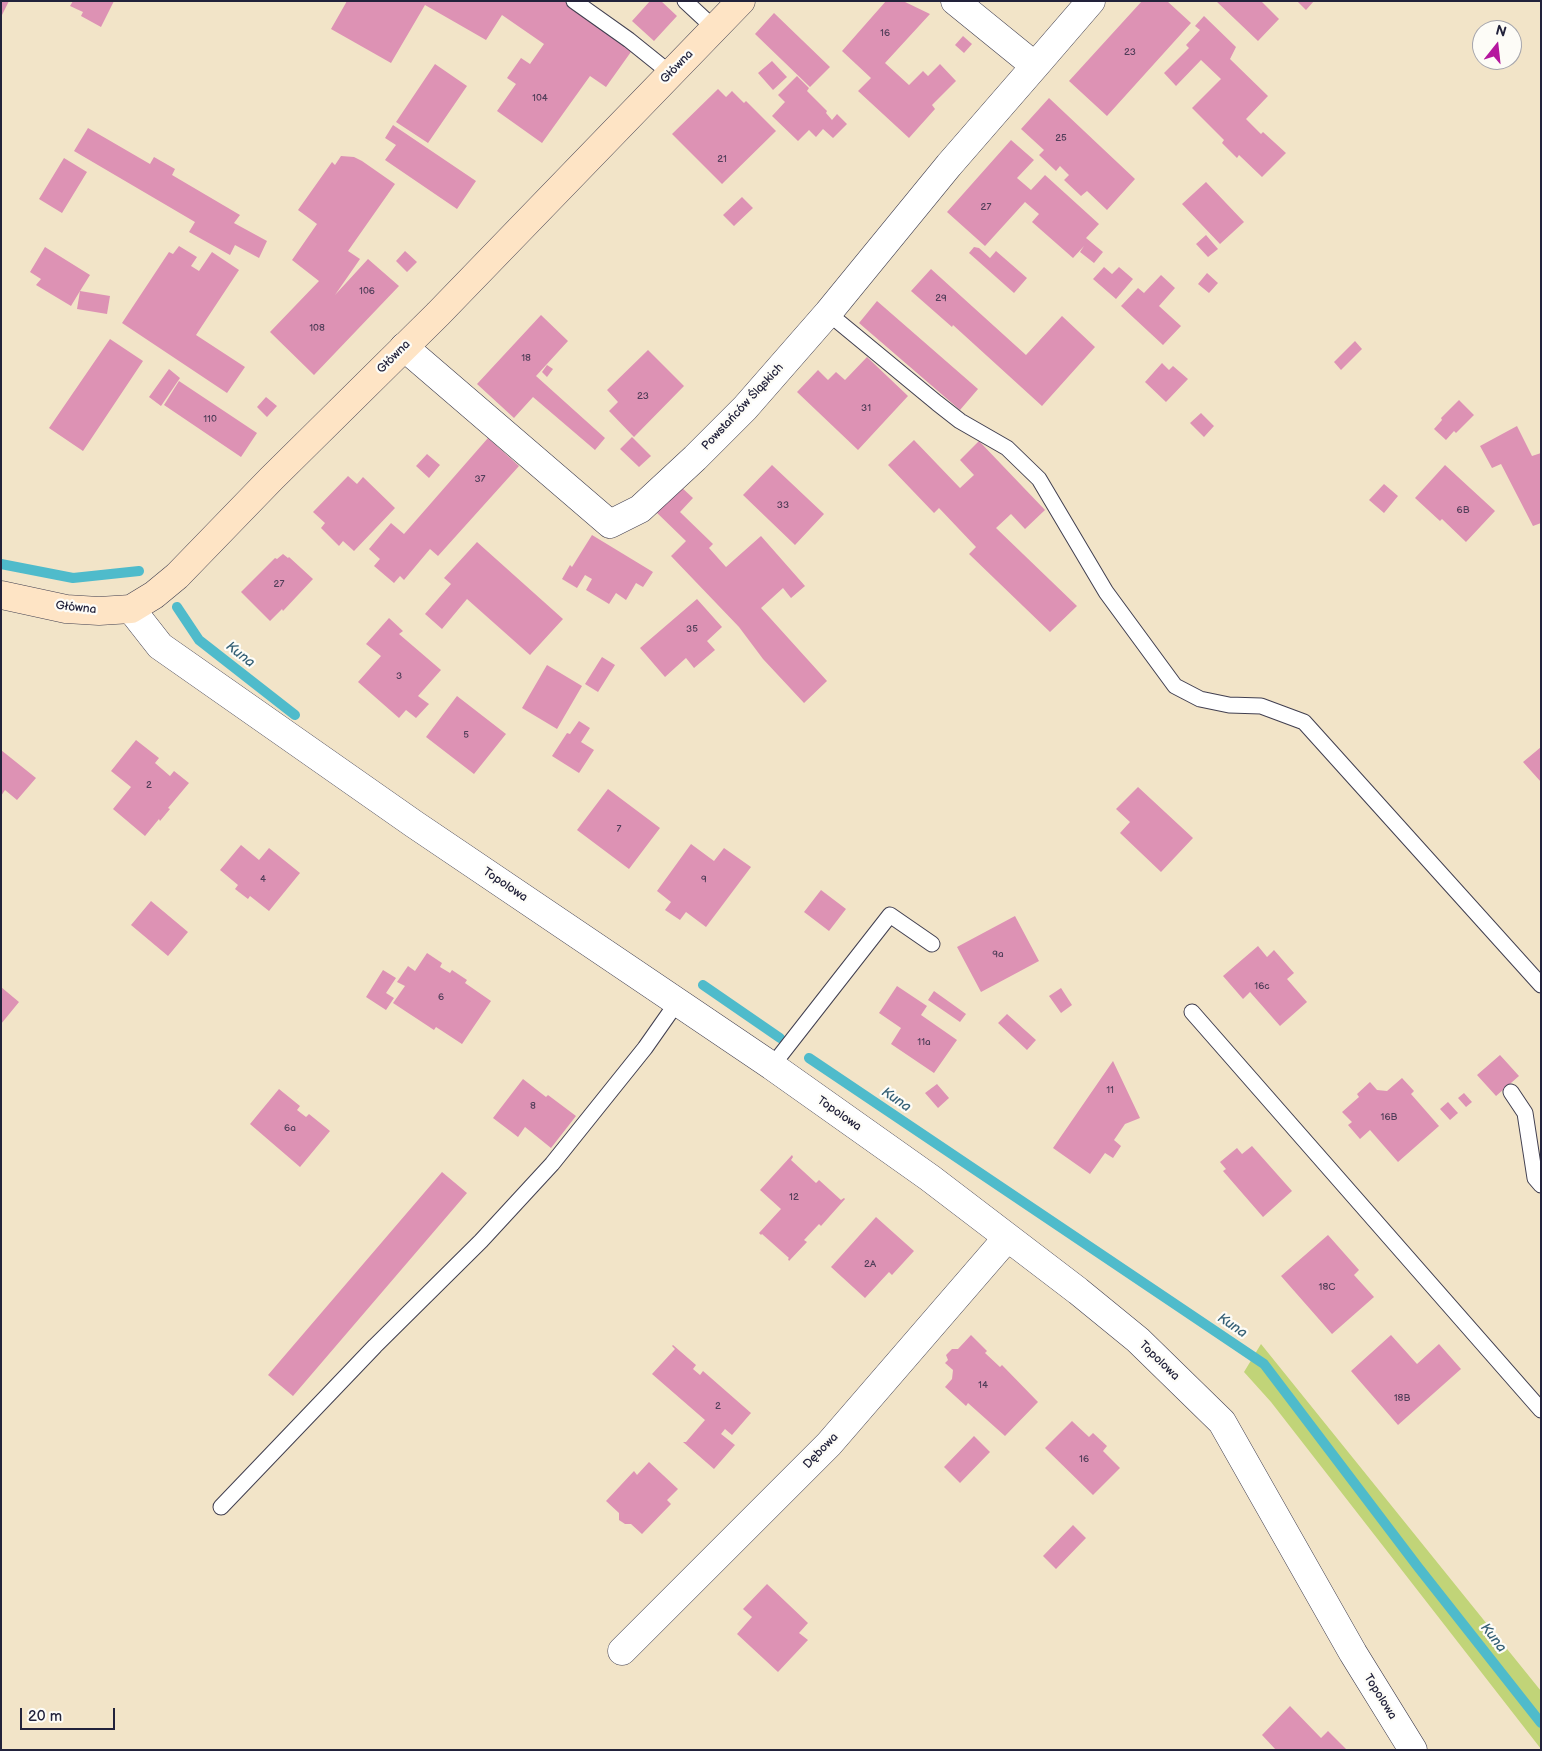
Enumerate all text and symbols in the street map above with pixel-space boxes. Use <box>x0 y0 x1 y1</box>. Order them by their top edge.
north arrow <box>1472 20 1522 70</box>
text: N <box>1494 21 1508 41</box>
house number: 16 <box>880 27 890 39</box>
house number: 23 <box>1124 46 1136 58</box>
street label: Główna <box>658 47 696 87</box>
house number: 104 <box>532 92 548 104</box>
house number: 25 <box>1055 132 1067 144</box>
house number: 21 <box>717 153 727 165</box>
house number: 27 <box>981 201 991 213</box>
house number: 106 <box>359 285 375 297</box>
house number: 29 <box>935 292 947 304</box>
house number: 108 <box>309 322 325 334</box>
street label: Główna <box>374 337 414 377</box>
house number: 18 <box>521 352 531 364</box>
street label: Powstańców Śląskich <box>699 361 787 453</box>
house number: 23 <box>637 390 649 402</box>
house number: 31 <box>861 402 871 414</box>
house number: 110 <box>203 413 217 425</box>
house number: 37 <box>474 473 486 485</box>
house number: 33 <box>777 499 789 511</box>
house number: 6B <box>1457 504 1469 516</box>
house number: 27 <box>274 578 284 590</box>
street label: Główna <box>55 599 97 617</box>
house number: 35 <box>686 623 698 635</box>
water label: Kuna <box>222 638 258 672</box>
house number: 3 <box>396 670 402 682</box>
house number: 5 <box>463 729 469 741</box>
house number: 2 <box>146 779 152 791</box>
house number: 7 <box>617 823 621 835</box>
street label: Topolowa <box>480 865 530 905</box>
house number: 4 <box>260 873 266 885</box>
house number: 9 <box>701 873 707 885</box>
house number: 9a <box>992 948 1004 960</box>
house number: 16c <box>1254 980 1270 992</box>
house number: 6 <box>438 991 444 1003</box>
house number: 11a <box>917 1036 931 1048</box>
water label: Kuna <box>878 1084 914 1116</box>
house number: 11 <box>1106 1084 1114 1096</box>
street label: Topolowa <box>814 1094 864 1134</box>
house number: 8 <box>530 1100 536 1112</box>
house number: 16B <box>1381 1111 1397 1123</box>
house number: 6a <box>284 1122 296 1134</box>
house number: 12 <box>789 1191 799 1203</box>
house number: 2A <box>864 1258 876 1270</box>
house number: 18C <box>1319 1281 1335 1293</box>
water label: Kuna <box>1214 1310 1250 1342</box>
street label: Topolowa <box>1136 1338 1182 1384</box>
house number: 14 <box>978 1379 988 1391</box>
house number: 18B <box>1394 1392 1410 1404</box>
house number: 2 <box>715 1400 721 1412</box>
street label: Dębowa <box>801 1430 841 1472</box>
house number: 16 <box>1079 1453 1089 1465</box>
water label: Kuna <box>1476 1620 1510 1656</box>
street label: Topolowa <box>1360 1672 1400 1722</box>
scale bar <box>22 1698 118 1730</box>
text: 20 m <box>28 1707 62 1726</box>

